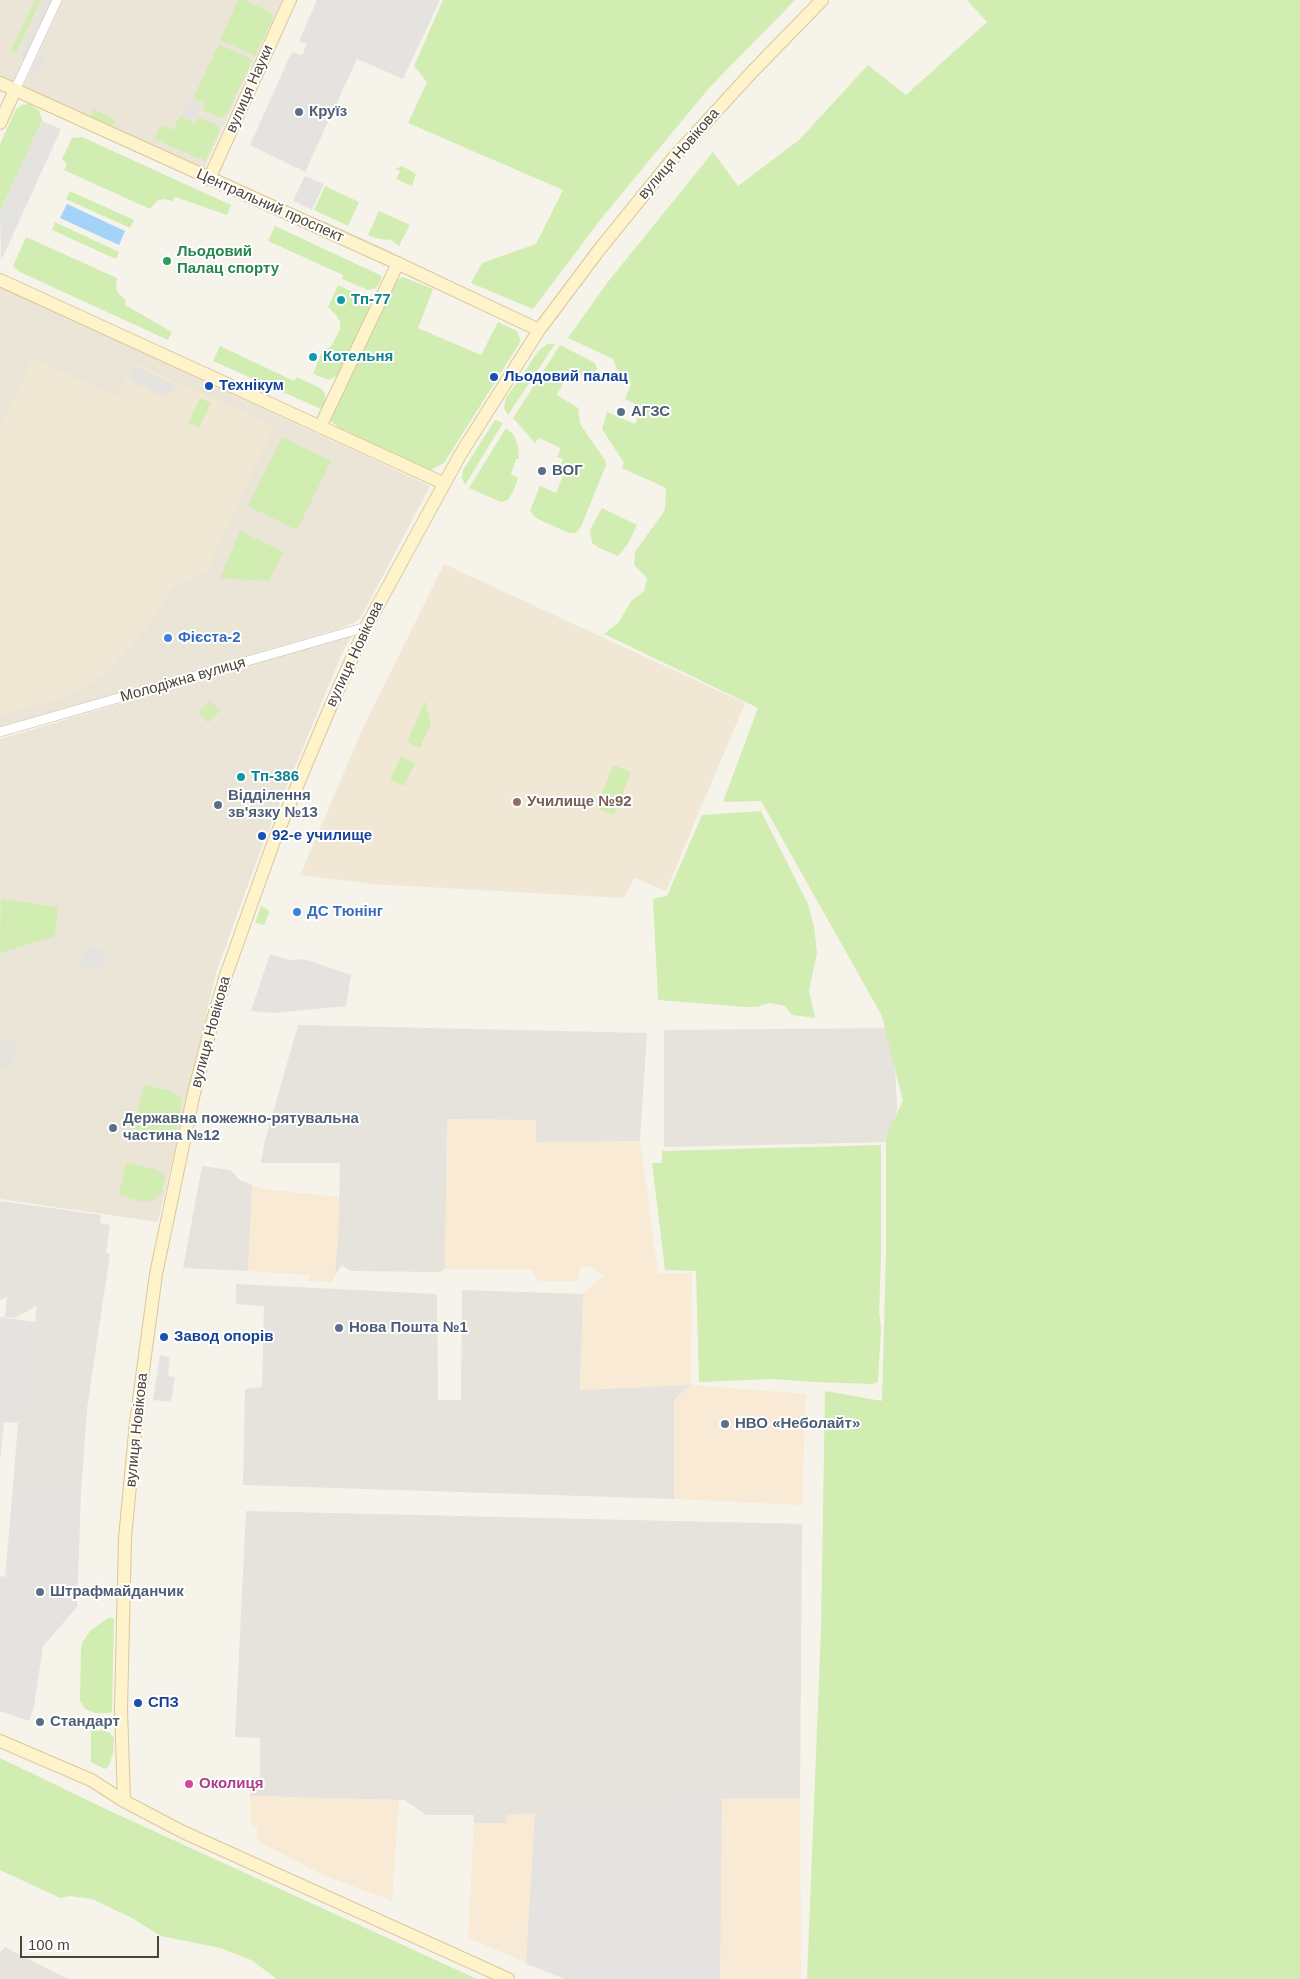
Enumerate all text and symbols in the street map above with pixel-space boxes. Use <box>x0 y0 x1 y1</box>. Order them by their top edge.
street label: вулиця Науки <box>223 42 277 136</box>
place label: Круїз <box>309 103 347 121</box>
street label: вулиця Новікова <box>635 105 723 203</box>
marker: Круїз <box>293 106 305 118</box>
street label: Центральний проспект <box>194 165 346 247</box>
place label: Льодовий Палац спорту <box>177 243 279 278</box>
marker: Льодовий Палац спорту <box>161 255 173 267</box>
place label: Тп-77 <box>351 291 391 309</box>
marker: Тп-77 <box>335 294 347 306</box>
place label: Котельня <box>323 348 393 366</box>
marker: Котельня <box>307 351 319 363</box>
place label: Льодовий палац <box>504 368 628 386</box>
marker: Льодовий палац <box>488 371 500 383</box>
place label: Технікум <box>219 377 284 395</box>
marker: Технікум <box>203 380 215 392</box>
place label: АГЗС <box>631 403 670 421</box>
marker: АГЗС <box>615 406 627 418</box>
place label: ВОГ <box>552 462 583 480</box>
marker: ВОГ <box>536 465 548 477</box>
street label: вулиця Новікова <box>323 598 387 710</box>
place label: Фiєста-2 <box>178 629 241 647</box>
marker: Фiєста-2 <box>162 632 174 644</box>
street label: Молодіжна вулиця <box>118 654 248 706</box>
place label: Тп-386 <box>251 768 299 786</box>
marker: Тп-386 <box>235 771 247 783</box>
place label: Відділення зв'язку №13 <box>228 787 318 822</box>
place label: Училище №92 <box>527 793 632 811</box>
marker: Училище №92 <box>511 796 523 808</box>
marker: Відділення зв'язку №13 <box>212 799 224 811</box>
place label: 92-е училище <box>272 827 372 845</box>
marker: 92-е училище <box>256 830 268 842</box>
place label: ДС Тюнінг <box>307 903 383 921</box>
marker: ДС Тюнінг <box>291 906 303 918</box>
street label: вулиця Новікова <box>187 974 235 1090</box>
place label: Державна пожежно-рятувальна частина №12 <box>123 1110 359 1145</box>
marker: Державна пожежно-рятувальна частина №12 <box>107 1122 119 1134</box>
place label: Нова Пошта №1 <box>349 1319 468 1337</box>
marker: Нова Пошта №1 <box>333 1322 345 1334</box>
place label: Завод опорів <box>174 1328 273 1346</box>
marker: Завод опорів <box>158 1331 170 1343</box>
street label: вулиця Новікова <box>122 1372 152 1488</box>
place label: НВО «Неболайт» <box>735 1415 860 1433</box>
marker: НВО «Неболайт» <box>719 1418 731 1430</box>
place label: Штрафмайданчик <box>50 1583 184 1601</box>
marker: Штрафмайданчик <box>34 1586 46 1598</box>
place label: СПЗ <box>148 1694 179 1712</box>
marker: СПЗ <box>132 1697 144 1709</box>
place label: Стандарт <box>50 1713 120 1731</box>
marker: Стандарт <box>34 1716 46 1728</box>
place label: Околиця <box>199 1775 263 1793</box>
marker: Околиця <box>183 1778 195 1790</box>
scale bar <box>22 1926 161 1958</box>
text: 100 m <box>28 1936 70 1953</box>

